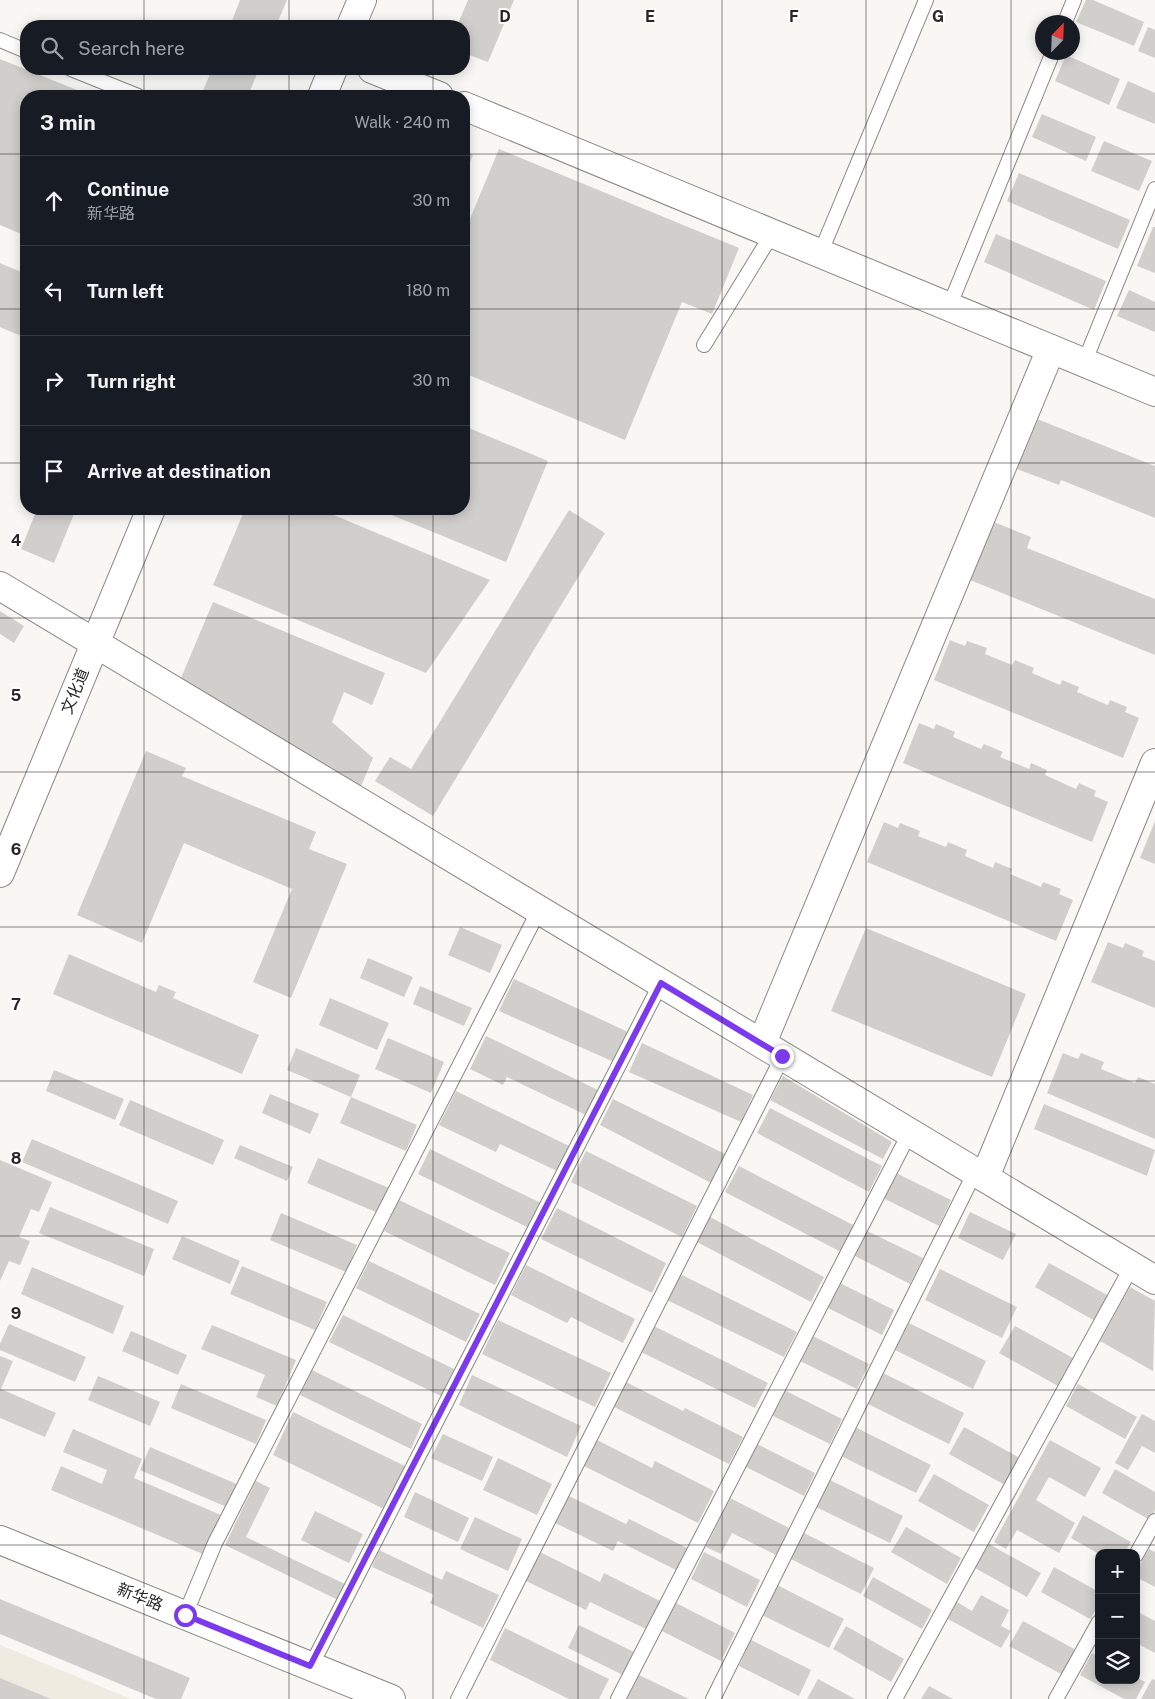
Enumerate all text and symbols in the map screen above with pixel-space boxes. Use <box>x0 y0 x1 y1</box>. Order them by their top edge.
text: D <box>499 7 511 26</box>
text: E <box>645 7 655 26</box>
text: F <box>789 7 799 26</box>
text: G <box>932 7 944 26</box>
north arrow <box>1035 15 1080 60</box>
search box <box>20 20 470 75</box>
icon: search <box>38 34 66 62</box>
text: Search here <box>78 37 185 59</box>
text: 3 min <box>40 110 96 135</box>
text: Walk · 240 m <box>354 113 450 132</box>
text: Continue <box>87 178 169 200</box>
icon: ahead <box>40 187 68 215</box>
text: 30 m <box>413 191 450 210</box>
text: 新华路 <box>87 204 135 223</box>
icon: left <box>40 277 68 305</box>
text: Turn left <box>87 280 164 302</box>
text: 180 m <box>406 281 450 300</box>
icon: right <box>40 367 68 395</box>
text: Turn right <box>87 370 176 392</box>
text: 30 m <box>413 371 450 390</box>
icon: arrive <box>40 457 68 485</box>
text: Arrive at destination <box>87 460 271 482</box>
text: 4 <box>11 531 22 550</box>
street label: 文化道 <box>57 665 93 717</box>
text: 5 <box>11 686 22 705</box>
text: 6 <box>11 840 21 859</box>
text: 7 <box>11 995 21 1014</box>
route end <box>771 1045 794 1068</box>
text: 8 <box>11 1149 22 1168</box>
text: 9 <box>11 1304 21 1323</box>
map controls <box>1095 1549 1140 1684</box>
button: + <box>1095 1549 1140 1594</box>
street label: 新华路 <box>114 1579 166 1615</box>
button: − <box>1095 1594 1140 1639</box>
route start <box>174 1604 197 1627</box>
button: layers <box>1095 1639 1140 1684</box>

